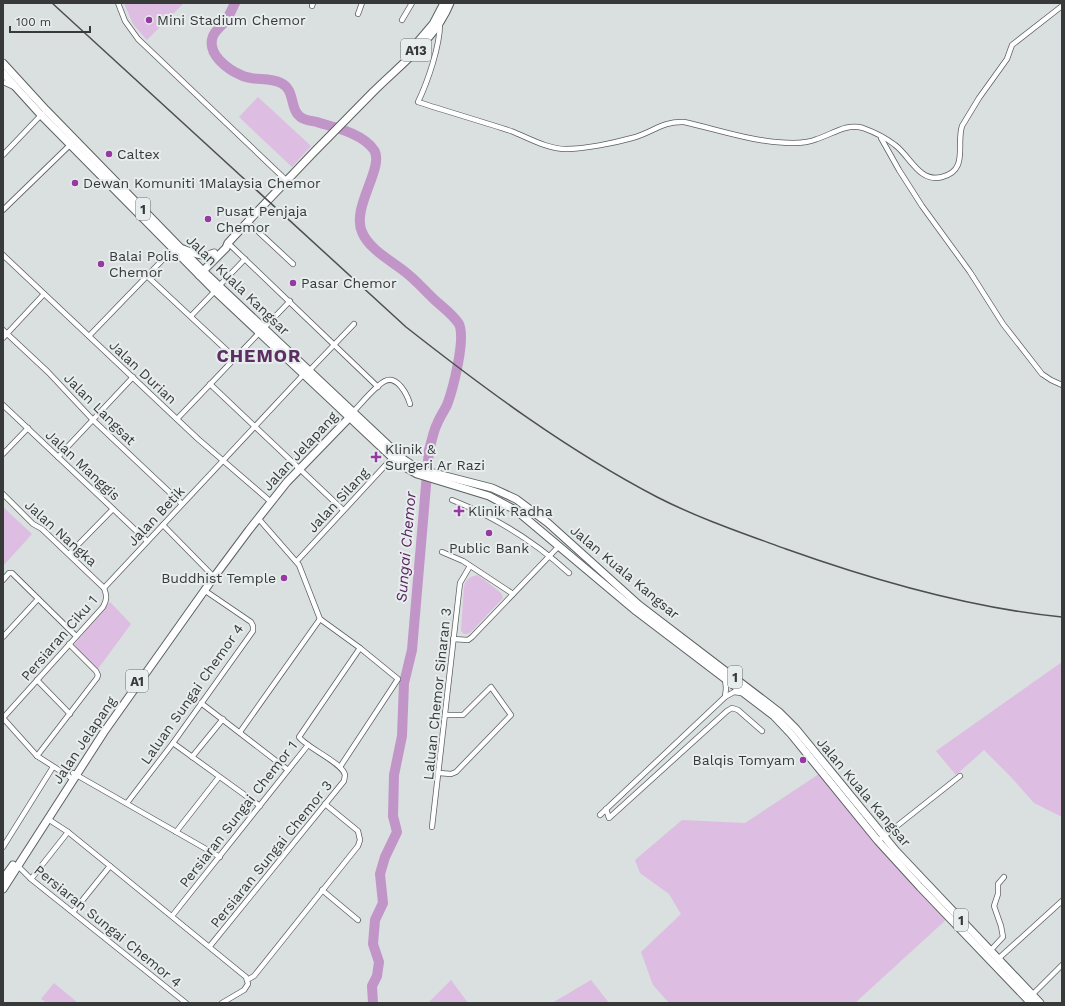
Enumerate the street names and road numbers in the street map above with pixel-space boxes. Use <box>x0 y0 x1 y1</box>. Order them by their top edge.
road number: A13 <box>401 39 431 61</box>
road number: 1 <box>136 198 150 220</box>
street label: Jalan Kuala Kangsar <box>183 232 293 339</box>
street label: Jalan Durian <box>106 337 180 407</box>
street label: Jalan Langsat <box>61 370 139 448</box>
street label: Jalan Jelapang <box>259 408 341 494</box>
street label: Jalan Manggis <box>43 427 123 503</box>
street label: Jalan Silang <box>304 464 372 536</box>
street label: Jalan Betik <box>124 483 188 549</box>
street label: Jalan Nangka <box>22 497 100 570</box>
street label: Jalan Kuala Kangsar <box>567 522 683 622</box>
street label: Persiaran Ciku 1 <box>18 592 100 684</box>
street label: Laluan Chemor Sinaran 3 <box>420 607 454 781</box>
street label: Laluan Sungai Chemor 4 <box>137 621 247 767</box>
road number: 1 <box>728 666 742 688</box>
road number: A1 <box>126 670 148 692</box>
street label: Jalan Jelapang <box>49 693 119 787</box>
street label: Jalan Kuala Kangsar <box>814 734 914 850</box>
street label: Persiaran Sungai Chemor 1 <box>176 738 300 890</box>
street label: Persiaran Sungai Chemor 3 <box>207 777 335 931</box>
street label: Persiaran Sungai Chemor 4 <box>31 862 185 990</box>
road number: 1 <box>954 909 968 931</box>

